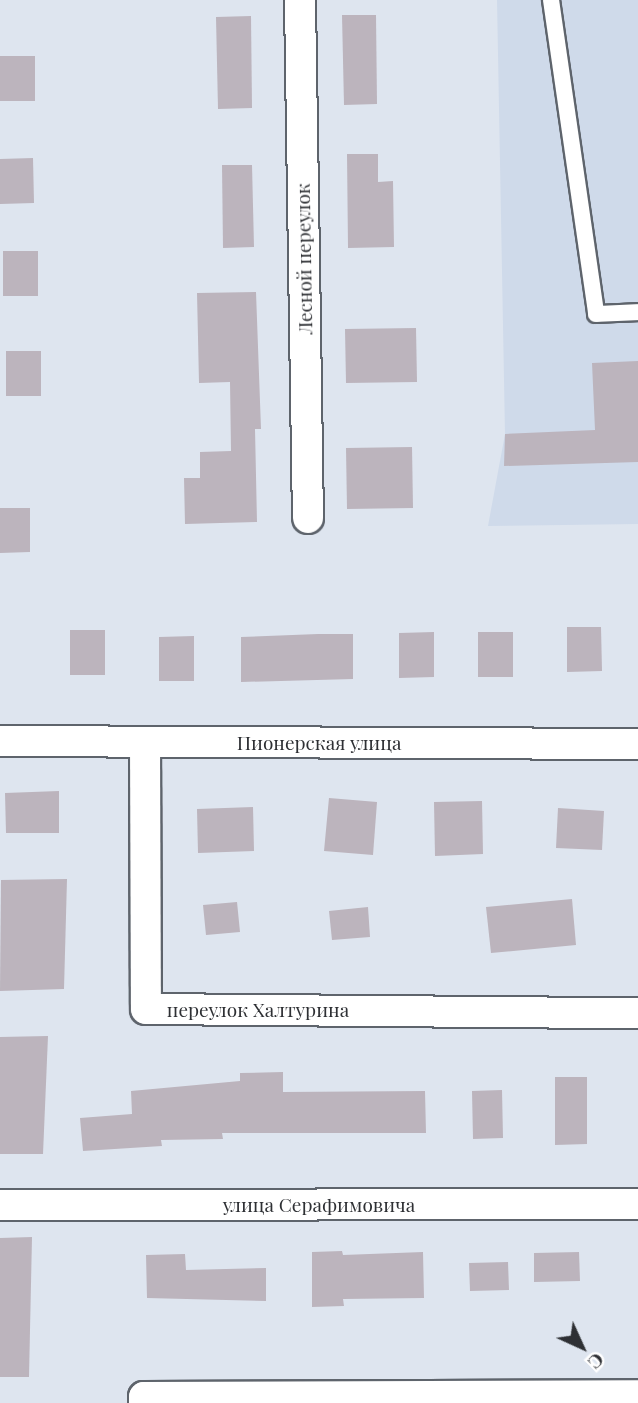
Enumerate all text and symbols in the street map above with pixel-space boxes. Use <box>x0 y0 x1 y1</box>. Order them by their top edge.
street label: Лесной переулок <box>291 183 317 335</box>
street label: Пионерская улица <box>237 732 401 754</box>
street label: переулок Халтурина <box>167 999 349 1021</box>
street label: улица Серафимовича <box>223 1194 415 1216</box>
north arrow <box>547 1312 617 1382</box>
text: С <box>583 1348 611 1376</box>

